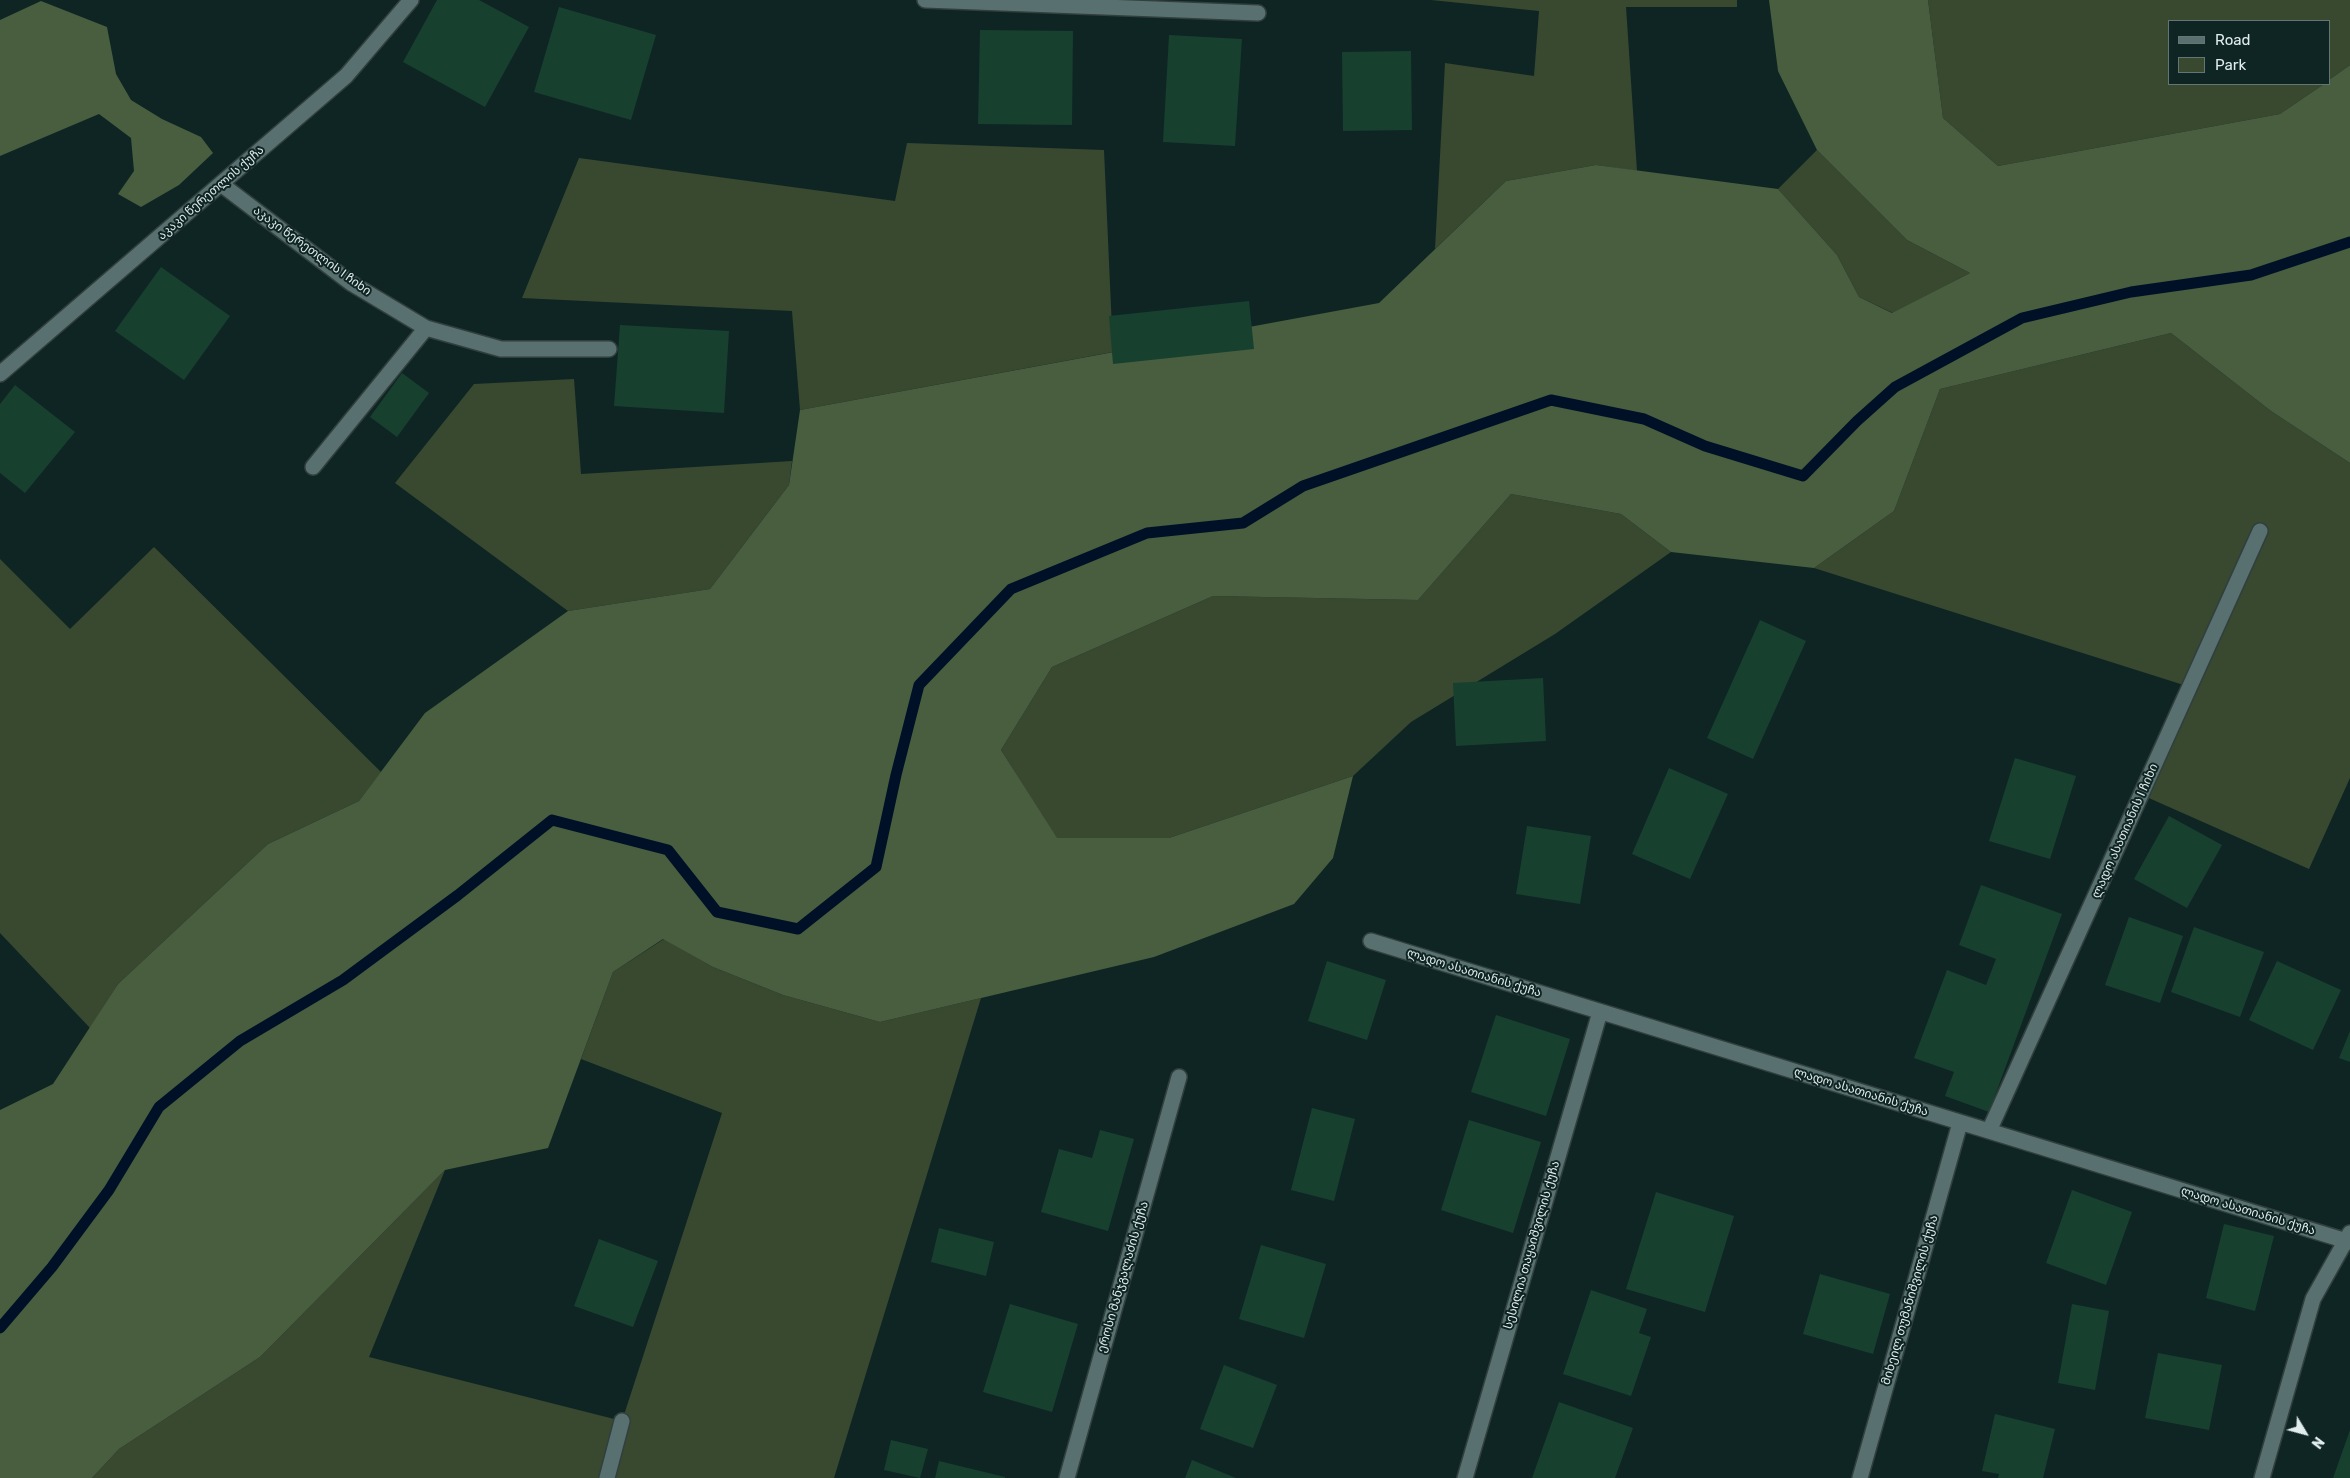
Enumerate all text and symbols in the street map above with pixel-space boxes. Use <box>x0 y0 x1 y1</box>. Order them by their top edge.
legend <box>2168 20 2330 85</box>
text: Road <box>2215 31 2251 49</box>
text: Park <box>2215 56 2246 74</box>
street label: აკაკი წერეთლის ქუჩა <box>155 143 267 243</box>
street label: აკაკი წერეთლის I ჩიხი <box>250 203 374 299</box>
street label: ლადო ასათიანის I ჩიხი <box>2089 761 2161 901</box>
street label: ლადო ასათიანის ქუჩა <box>1405 946 1543 1000</box>
street label: ლადო ასათიანის ქუჩა <box>1792 1065 1930 1119</box>
street label: სესილია თაყაიშვილის ქუჩა <box>1501 1159 1563 1331</box>
street label: ლადო ასათიანის ქუჩა <box>2179 1184 2317 1238</box>
street label: ეროსი მანჯგალაძის ქუჩა <box>1094 1200 1152 1354</box>
street label: მიხეილ თუმანიშვილის ქუჩა <box>1879 1213 1941 1387</box>
north arrow <box>2280 1408 2330 1458</box>
text: N <box>2308 1433 2327 1451</box>

